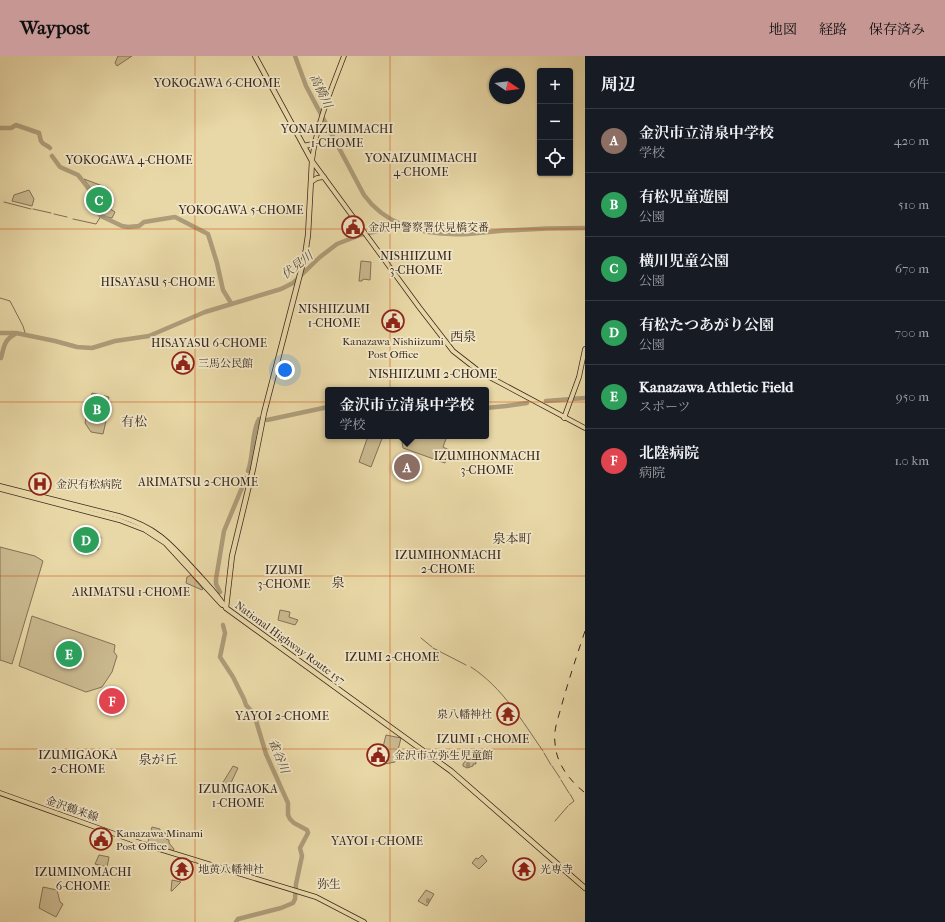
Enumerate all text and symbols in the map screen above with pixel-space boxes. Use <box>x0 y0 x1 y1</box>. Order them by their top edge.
text: Waypost <box>20 17 90 39</box>
text: 地図 <box>769 21 797 38</box>
text: 経路 <box>819 21 847 38</box>
text: 保存済み <box>869 21 925 38</box>
north arrow <box>489 68 525 104</box>
map controls <box>537 68 573 176</box>
button: + <box>537 68 573 104</box>
water label: 高橋川 <box>307 72 336 112</box>
text: 周辺 <box>601 74 635 94</box>
district label: YOKOGAWA 6-CHOME <box>153 76 280 90</box>
text: 6件 <box>909 76 929 91</box>
button: − <box>537 104 573 140</box>
district label: YONAIZUMIMACHI 1-CHOME <box>280 122 394 150</box>
text: 金沢市立清泉中学校 <box>639 124 774 142</box>
text: A <box>610 133 618 148</box>
text: 420 m <box>894 133 929 148</box>
button: locate <box>537 140 573 176</box>
text: 学校 <box>639 145 665 160</box>
district label: YONAIZUMIMACHI 4-CHOME <box>364 151 478 179</box>
district label: YOKOGAWA 4-CHOME <box>64 153 193 167</box>
pin: C <box>86 185 112 215</box>
text: 有松児童遊園 <box>639 188 729 206</box>
text: B <box>610 197 618 212</box>
text: 510 m <box>898 197 929 212</box>
district label: YOKOGAWA 5-CHOME <box>177 203 304 217</box>
text: 公園 <box>639 209 665 224</box>
public building icon: 金沢中警察署伏見橋交番 <box>340 214 366 240</box>
place label: 金沢中警察署伏見橋交番 <box>368 221 489 234</box>
water label: 伏見川 <box>279 247 317 282</box>
district label: NISHIIZUMI 3-CHOME <box>380 249 452 277</box>
text: 横川児童公園 <box>639 252 729 270</box>
text: C <box>610 261 618 276</box>
text: 670 m <box>895 261 929 276</box>
text: 公園 <box>639 273 665 288</box>
district label: HISAYASU 5-CHOME <box>101 275 215 289</box>
district label: NISHIIZUMI 1-CHOME <box>298 302 370 330</box>
public building icon: Kanazawa Nishiizumi Post Office <box>380 308 406 334</box>
text: 有松たつあがり公園 <box>639 316 774 334</box>
text: D <box>609 325 619 340</box>
text: 700 m <box>895 325 929 340</box>
district label: 西泉 <box>450 329 476 344</box>
place label: Kanazawa Nishiizumi Post Office <box>342 335 445 361</box>
district label: HISAYASU 6-CHOME <box>151 336 267 350</box>
text: 公園 <box>639 337 665 352</box>
public building icon: 三馬公民館 <box>170 350 196 376</box>
place label: 三馬公民館 <box>198 357 253 370</box>
your location <box>275 360 295 380</box>
district label: NISHIIZUMI 2-CHOME <box>369 367 497 381</box>
text: Kanazawa Athletic Field <box>639 378 793 396</box>
popup <box>325 387 489 439</box>
text: E <box>610 389 618 404</box>
text: 950 m <box>896 389 929 404</box>
pin: B <box>84 394 110 424</box>
text: 金沢市立清泉中学校 <box>339 396 475 414</box>
text: スポーツ <box>639 399 690 414</box>
district label: 有松 <box>121 414 147 429</box>
text: 学校 <box>339 417 366 432</box>
text: 北陸病院 <box>639 444 699 462</box>
district label: IZUMIHONMACHI 3-CHOME <box>434 449 540 477</box>
pin: A <box>394 452 420 482</box>
text: F <box>611 453 617 468</box>
text: 1.0 km <box>894 453 929 468</box>
text: 病院 <box>639 465 665 480</box>
hospital icon: 金沢有松病院 <box>27 471 53 497</box>
district label: ARIMATSU 2-CHOME <box>137 475 258 489</box>
place label: 金沢有松病院 <box>56 478 122 491</box>
pin: D <box>73 525 99 555</box>
district label: 泉本町 <box>492 531 532 546</box>
district label: IZUMIHONMACHI 2-CHOME <box>395 548 501 576</box>
district label: IZUMI 3-CHOME <box>257 563 311 591</box>
district label: 泉 <box>331 575 345 590</box>
district label: ARIMATSU 1-CHOME <box>71 585 190 599</box>
street label: National Highway Route 157 <box>232 599 348 687</box>
pin: E <box>56 639 82 669</box>
district label: IZUMI 2-CHOME <box>345 650 439 664</box>
pin: F <box>99 686 125 716</box>
temple icon: 泉八幡神社 <box>495 701 521 727</box>
place label: 泉八幡神社 <box>437 708 492 721</box>
district label: YAYOI 2-CHOME <box>234 709 329 723</box>
district label: IZUMI 1-CHOME <box>437 732 529 746</box>
water label: 雀谷川 <box>266 737 293 777</box>
public building icon: 金沢市立弥生児童館 <box>365 742 391 768</box>
district label: IZUMIGAOKA 2-CHOME <box>38 748 118 776</box>
place label: 金沢市立弥生児童館 <box>394 749 493 762</box>
district label: 泉が丘 <box>138 752 178 767</box>
district label: IZUMIGAOKA 1-CHOME <box>198 782 278 810</box>
street label: 金沢鶴来線 <box>44 794 100 824</box>
public building icon: Kanazawa Minami Post Office <box>88 826 114 852</box>
place label: Kanazawa Minami Post Office <box>116 827 204 853</box>
district label: YAYOI 1-CHOME <box>330 834 423 848</box>
temple icon: 地黄八幡神社 <box>169 856 195 882</box>
temple icon: 光専寺 <box>511 856 537 882</box>
place label: 地黄八幡神社 <box>198 863 264 876</box>
place label: 光専寺 <box>540 863 573 876</box>
district label: IZUMINOMACHI 6-CHOME <box>35 865 132 893</box>
district label: 弥生 <box>317 877 341 891</box>

